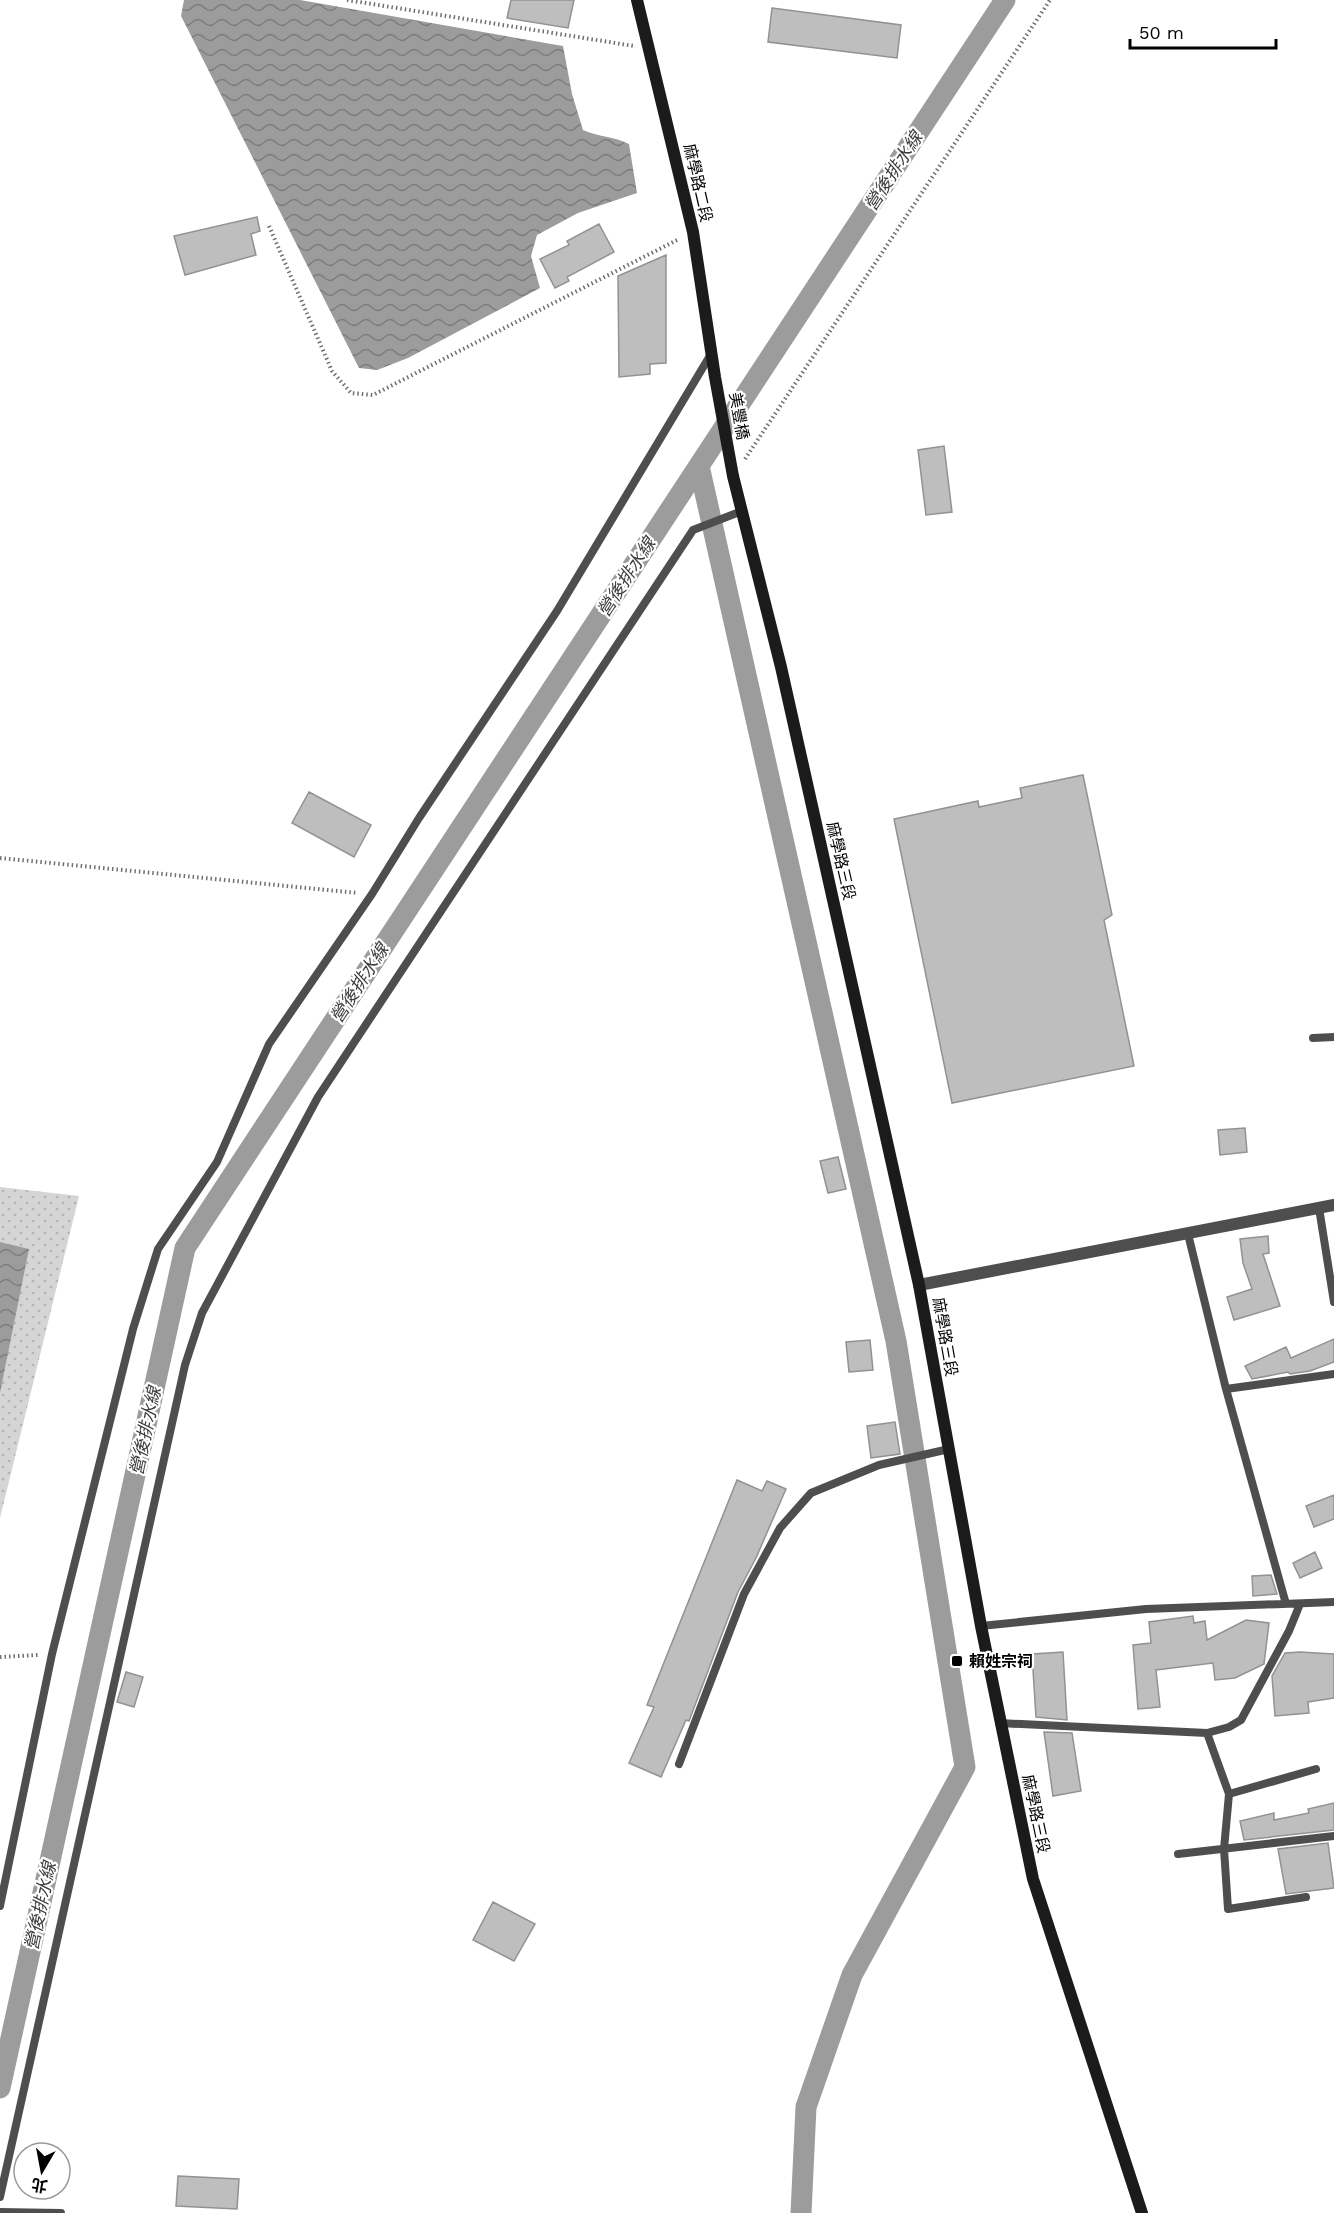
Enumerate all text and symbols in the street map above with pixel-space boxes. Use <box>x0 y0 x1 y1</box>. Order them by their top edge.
scale bar <box>1130 12 1276 50</box>
text: 50 m <box>1139 22 1184 43</box>
water label: 營後排水線 <box>860 126 927 214</box>
street label: 麻學路二段 <box>680 142 716 224</box>
street label: 美豐橋 <box>725 391 753 441</box>
water label: 營後排水線 <box>593 532 660 620</box>
street label: 麻學路三段 <box>823 820 859 902</box>
water label: 營後排水線 <box>326 938 393 1026</box>
street label: 麻學路三段 <box>929 1296 961 1378</box>
water label: 營後排水線 <box>125 1383 165 1477</box>
place label: 賴姓宗祠 <box>969 1652 1033 1671</box>
marker: 賴姓宗祠 <box>950 1654 964 1668</box>
street label: 麻學路三段 <box>1018 1773 1054 1855</box>
water label: 營後排水線 <box>20 1858 60 1952</box>
north arrow <box>12 2141 72 2201</box>
text: 北 <box>30 2175 49 2196</box>

